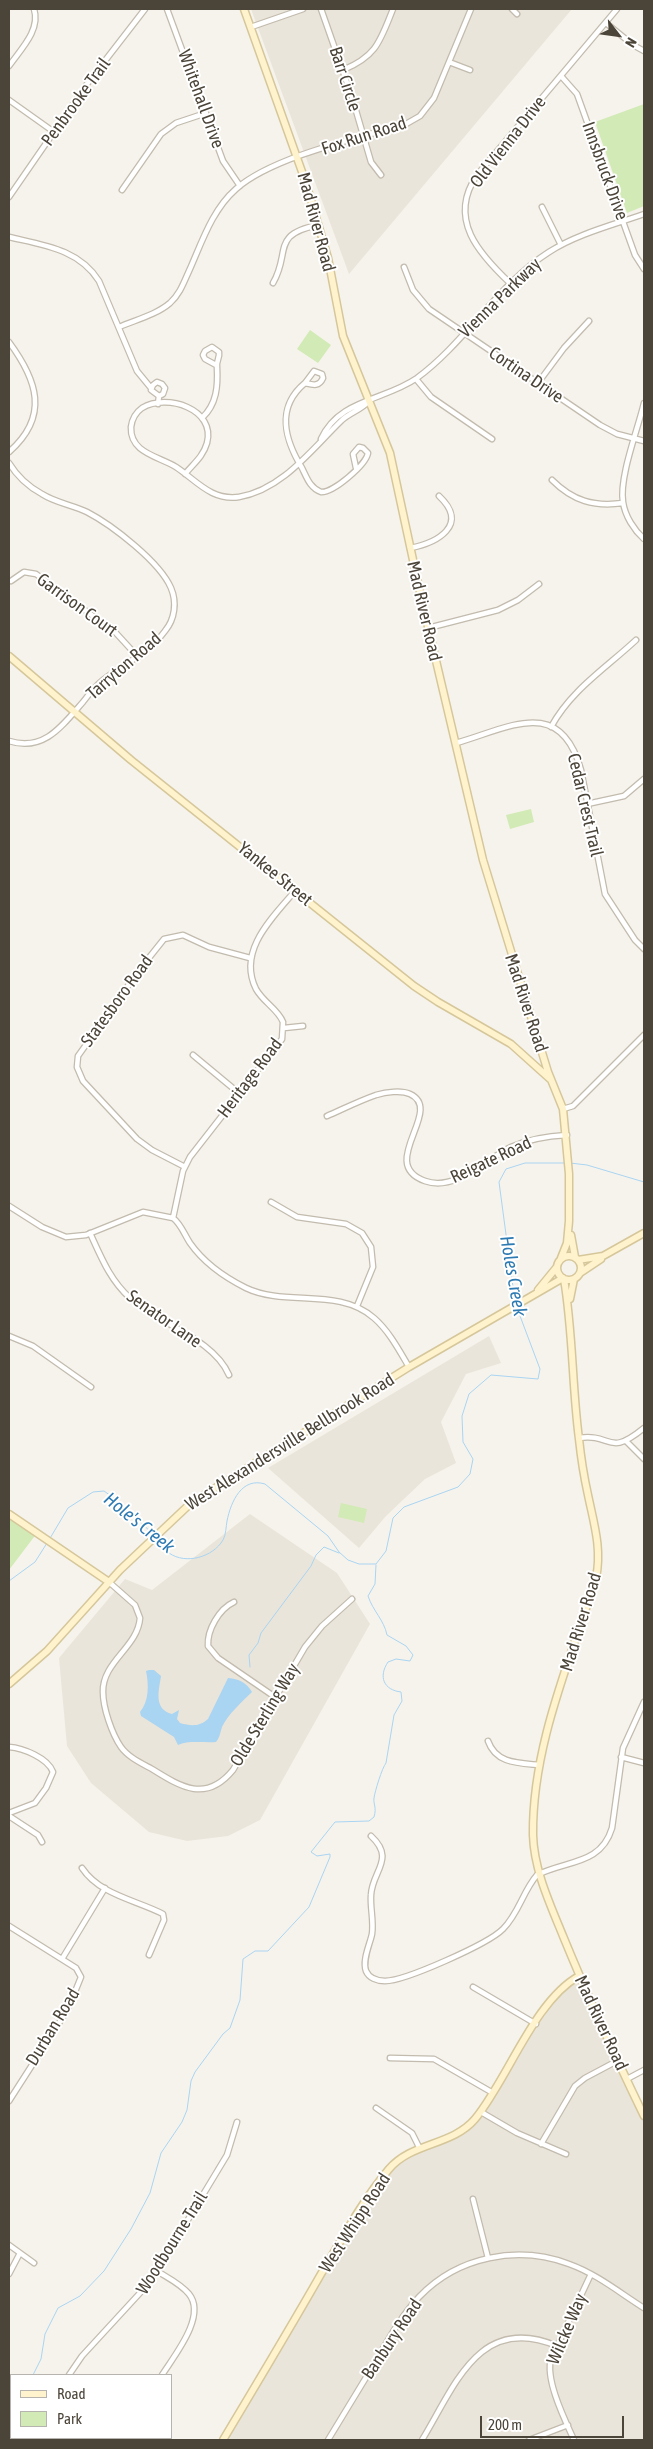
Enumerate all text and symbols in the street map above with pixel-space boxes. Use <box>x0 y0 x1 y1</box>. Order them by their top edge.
north arrow <box>593 10 643 60</box>
text: N <box>622 35 640 50</box>
street label: Barr Circle <box>324 44 366 114</box>
street label: Whitehall Drive <box>173 47 229 151</box>
street label: Penbrooke Trail <box>37 54 115 150</box>
street label: Old Vienna Drive <box>465 92 551 192</box>
street label: Fox Run Road <box>319 112 409 160</box>
street label: Innsbruck Drive <box>577 119 633 223</box>
street label: Mad River Road <box>292 170 340 274</box>
street label: Vienna Parkway <box>454 253 546 343</box>
street label: Cortina Drive <box>485 342 567 408</box>
street label: Mad River Road <box>402 559 446 663</box>
street label: Garrison Court <box>33 569 121 641</box>
street label: Tarryton Road <box>82 628 166 704</box>
street label: Cedar Crest Trail <box>563 751 607 859</box>
street label: Yankee Street <box>233 837 317 911</box>
street label: Statesboro Road <box>76 951 158 1051</box>
street label: Mad River Road <box>500 951 552 1055</box>
street label: Heritage Road <box>213 1034 287 1122</box>
street label: Reigate Road <box>447 1132 535 1188</box>
water label: Holes Creek <box>495 1234 531 1318</box>
street label: Senator Lane <box>122 1285 206 1353</box>
street label: West Alexandersville Bellbrook Road <box>182 1369 398 1515</box>
water label: Hole's Creek <box>99 1488 179 1558</box>
street label: Mad River Road <box>556 1570 606 1674</box>
street label: Olde Sterling Way <box>226 1660 304 1770</box>
street label: Mad River Road <box>570 1972 632 2074</box>
street label: Durban Road <box>21 1984 85 2070</box>
street label: West Whipp Road <box>315 2169 395 2277</box>
street label: Woodbourne Trail <box>132 2188 212 2298</box>
street label: Wilcke Way <box>542 2290 592 2368</box>
street label: Banbury Road <box>357 2295 427 2383</box>
legend <box>10 2374 172 2439</box>
text: Road <box>57 2385 86 2402</box>
scale bar <box>483 2406 627 2438</box>
text: Park <box>57 2410 82 2427</box>
text: 200 m <box>488 2416 522 2433</box>

